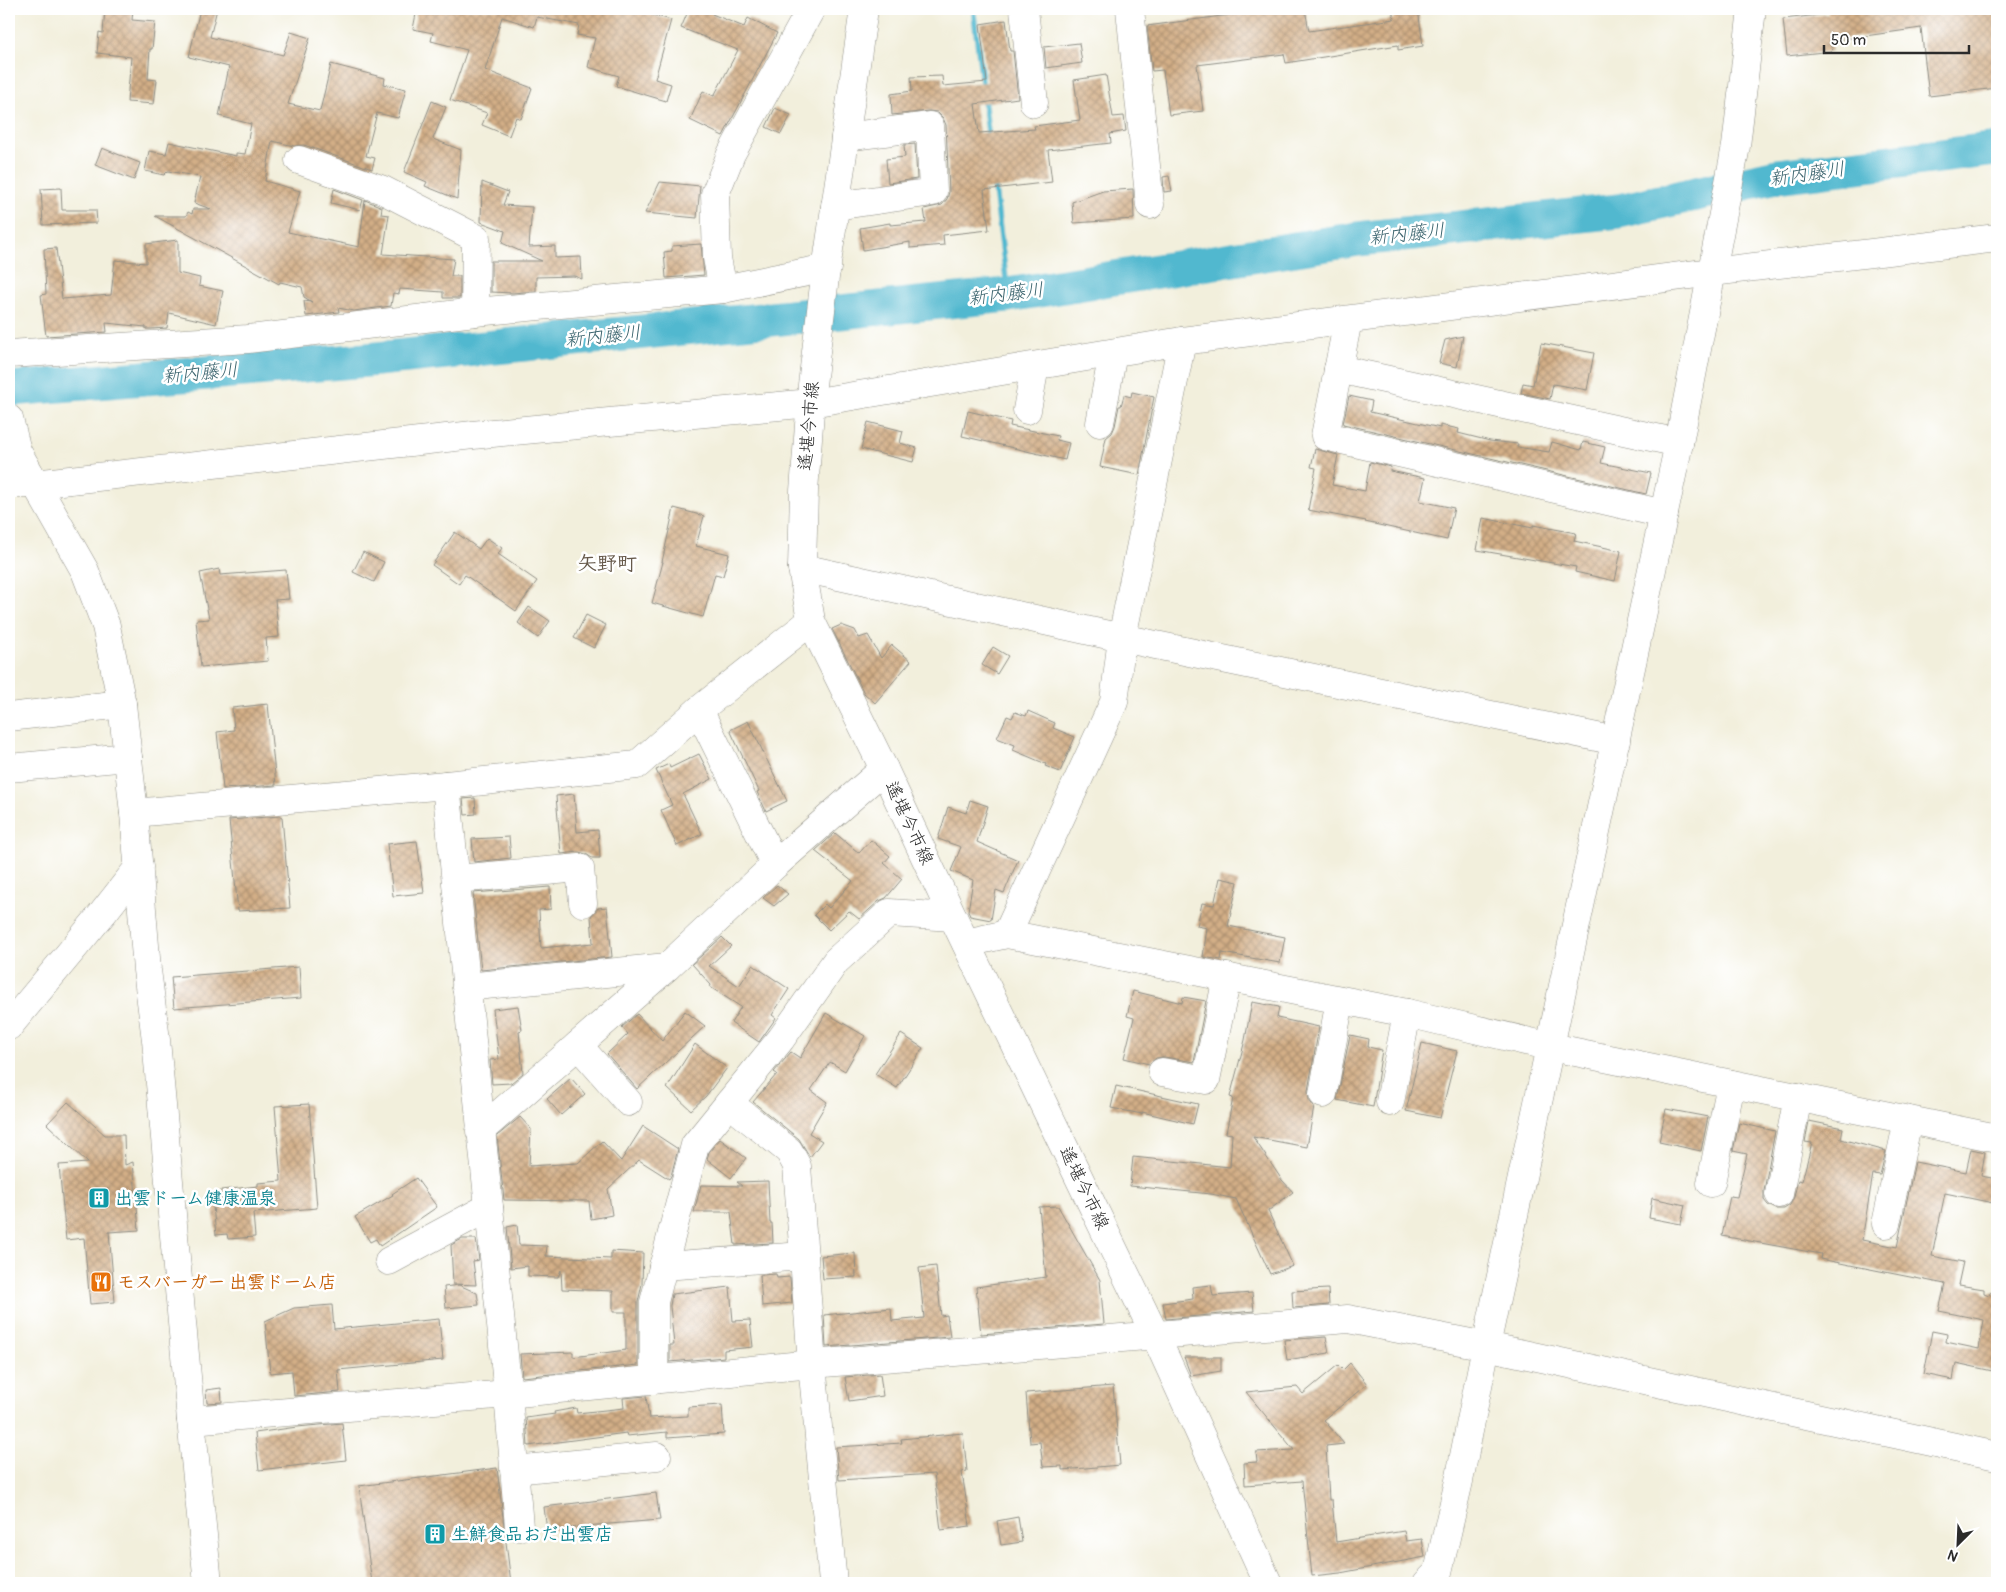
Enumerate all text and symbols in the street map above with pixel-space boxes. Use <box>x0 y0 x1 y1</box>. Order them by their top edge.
scale bar <box>1824 22 1968 54</box>
text: 50 m <box>1831 31 1866 50</box>
water label: 新内藤川 <box>1768 157 1846 191</box>
water label: 新内藤川 <box>1368 218 1446 250</box>
water label: 新内藤川 <box>967 277 1045 311</box>
water label: 新内藤川 <box>564 320 642 352</box>
water label: 新内藤川 <box>161 358 239 388</box>
street label: 遙堪今市線 <box>794 380 824 472</box>
district label: 矢野町 <box>577 551 637 576</box>
street label: 遙堪今市線 <box>880 777 938 869</box>
street label: 遙堪今市線 <box>1054 1143 1114 1233</box>
building icon: 出雲ドーム健康温泉 <box>87 1186 111 1210</box>
place label: 出雲ドーム健康温泉 <box>115 1187 276 1210</box>
restaurant icon: モスバーガー 出雲ドーム店 <box>89 1270 113 1294</box>
place label: モスバーガー 出雲ドーム店 <box>117 1271 337 1294</box>
north arrow <box>1934 1520 1984 1570</box>
building icon: 生鮮食品おだ出雲店 <box>423 1522 447 1546</box>
place label: 生鮮食品おだ出雲店 <box>451 1523 613 1546</box>
text: N <box>1945 1546 1961 1565</box>

